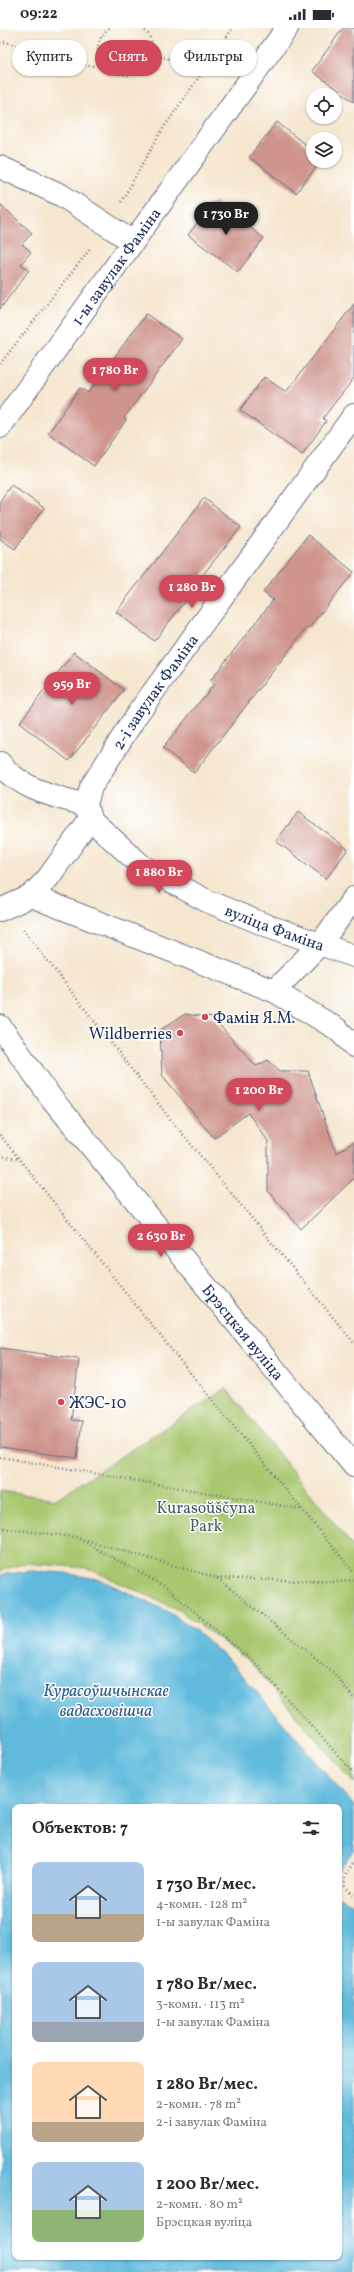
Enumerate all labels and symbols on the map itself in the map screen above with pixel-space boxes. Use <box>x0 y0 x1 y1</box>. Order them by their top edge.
pin: 1 730 Br <box>185 202 267 236</box>
street label: 1-ы завулак Фаміна <box>67 204 167 331</box>
pin: 1 780 Br <box>74 358 156 392</box>
pin: 1 280 Br <box>151 575 233 609</box>
street label: 2-і завулак Фаміна <box>108 630 205 755</box>
pin: 959 Br <box>39 672 105 706</box>
pin: 1 880 Br <box>118 860 200 894</box>
street label: вуліца Фаміна <box>221 900 327 958</box>
place label: Фамін Я.М. <box>213 1008 295 1030</box>
marker: Фамін Я.М. <box>200 1012 210 1022</box>
place label: Wildberries <box>89 1024 172 1046</box>
marker: Wildberries <box>175 1028 185 1038</box>
pin: 1 200 Br <box>218 1078 300 1112</box>
pin: 2 630 Br <box>120 1224 202 1258</box>
street label: Брэсцкая вуліца <box>196 1280 288 1386</box>
place label: ЖЭС-10 <box>69 1393 126 1415</box>
marker: ЖЭС-10 <box>56 1397 66 1407</box>
park label: Kurasoŭščyna Park <box>156 1498 256 1538</box>
water label: Курасоўшчынскае вадасховішча <box>43 1680 169 1723</box>

